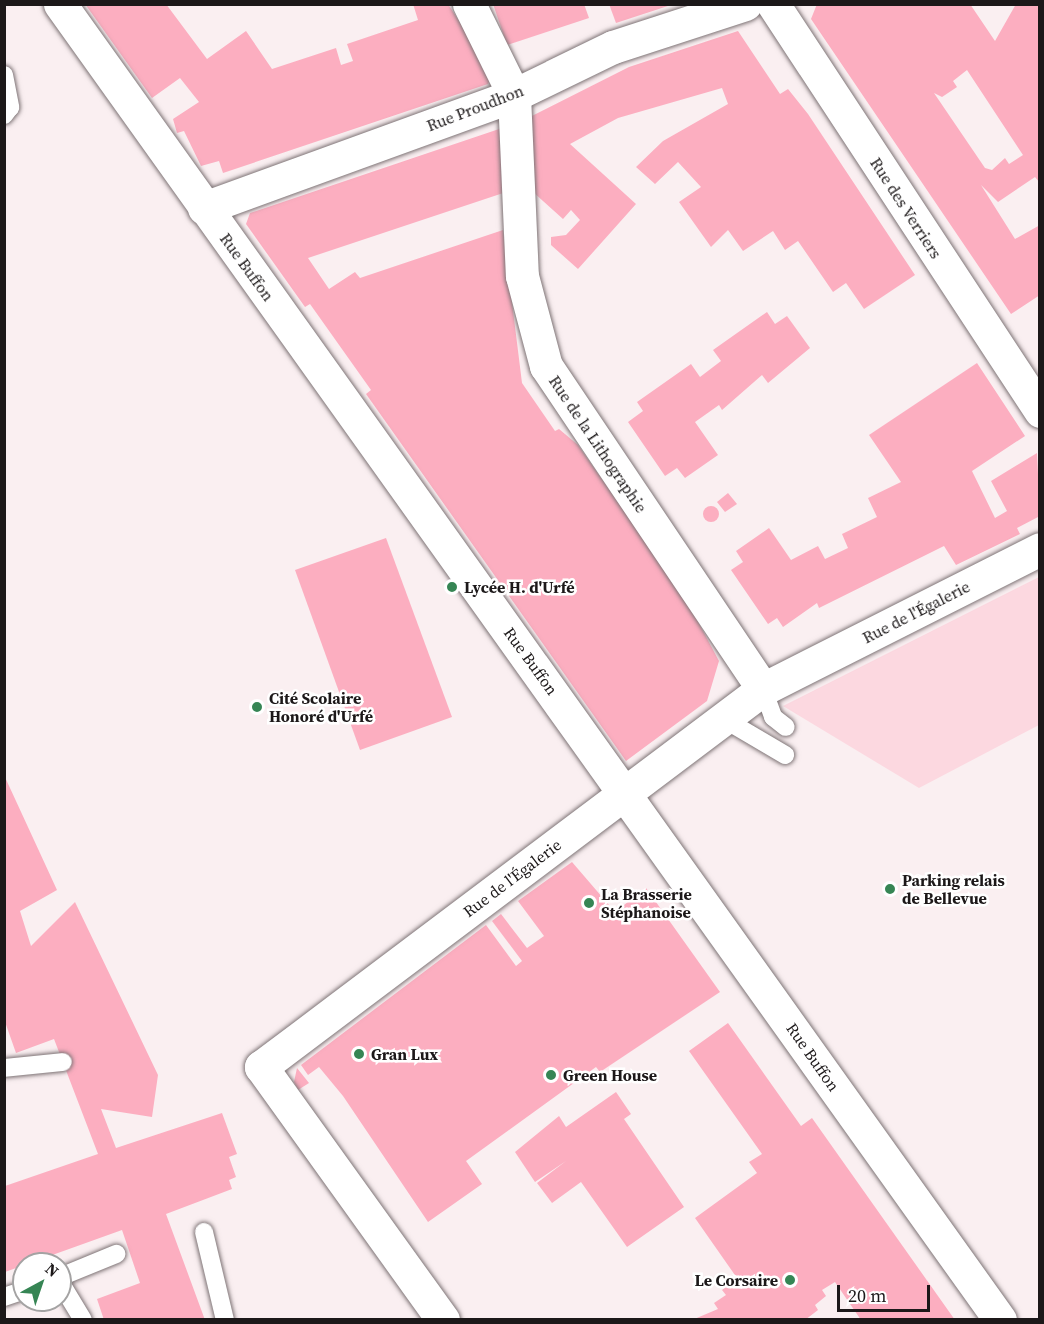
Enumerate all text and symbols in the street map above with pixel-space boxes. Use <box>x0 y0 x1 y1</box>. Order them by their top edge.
street label: Rue Proudhon <box>424 81 526 135</box>
street label: Rue des Verriers <box>866 154 946 262</box>
street label: Rue Buffon <box>216 229 278 305</box>
street label: Rue de la Lithographie <box>545 372 651 516</box>
place label: Lycée H. d'Urfé <box>464 577 575 597</box>
street label: Rue de l'Égalerie <box>859 577 973 647</box>
marker: Lycée H. d'Urfé <box>445 580 459 594</box>
street label: Rue Buffon <box>500 623 562 699</box>
place label: Cité Scolaire Honoré d'Urfé <box>269 688 373 726</box>
marker: Cité Scolaire Honoré d'Urfé <box>250 700 264 714</box>
street label: Rue de l'Égalerie <box>459 835 565 921</box>
place label: Parking relais de Bellevue <box>902 870 1005 908</box>
marker: Parking relais de Bellevue <box>883 882 897 896</box>
place label: La Brasserie Stéphanoise <box>601 884 692 922</box>
marker: La Brasserie Stéphanoise <box>582 896 596 910</box>
street label: Rue Buffon <box>782 1019 844 1095</box>
place label: Gran Lux <box>371 1044 438 1064</box>
marker: Gran Lux <box>352 1047 366 1061</box>
place label: Green House <box>563 1065 657 1085</box>
marker: Green House <box>544 1068 558 1082</box>
north arrow <box>12 1252 72 1312</box>
text: N <box>41 1258 64 1282</box>
place label: Le Corsaire <box>694 1270 778 1290</box>
marker: Le Corsaire <box>783 1273 797 1287</box>
scale bar <box>840 1273 933 1311</box>
text: 20 m <box>848 1283 886 1308</box>

